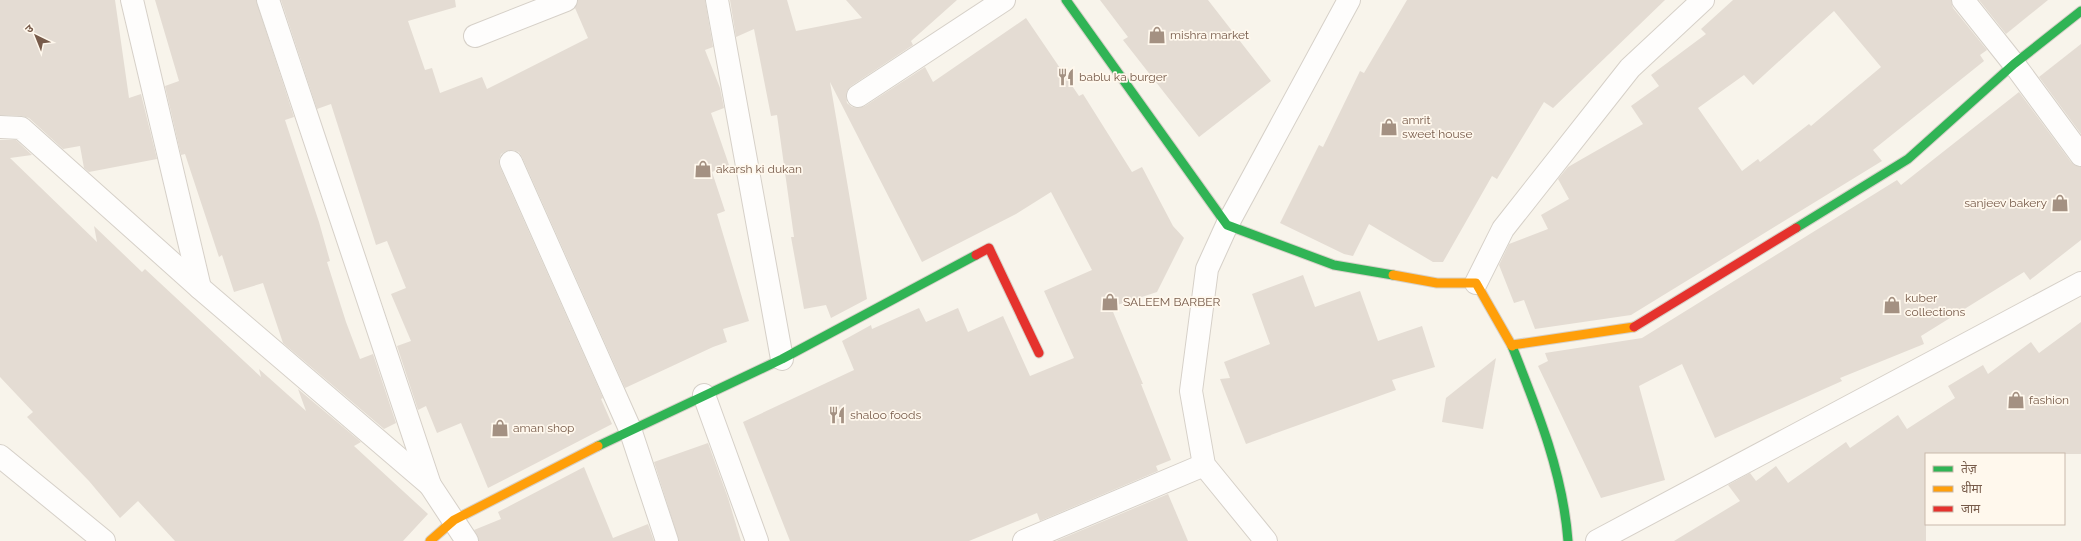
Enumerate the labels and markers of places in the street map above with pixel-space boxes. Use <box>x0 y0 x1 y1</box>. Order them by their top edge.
shop icon: mishra market <box>1147 25 1167 45</box>
place label: mishra market <box>1170 28 1249 42</box>
restaurant icon: bablu ka burger <box>1056 67 1076 87</box>
place label: bablu ka burger <box>1079 70 1168 84</box>
place label: amrit sweet house <box>1402 113 1472 141</box>
shop icon: amrit sweet house <box>1379 117 1399 137</box>
shop icon: akarsh ki dukan <box>693 159 713 179</box>
place label: akarsh ki dukan <box>716 162 802 176</box>
shop icon: sanjeev bakery <box>2050 193 2070 213</box>
place label: sanjeev bakery <box>1964 196 2047 210</box>
place label: kuber collections <box>1905 291 1966 319</box>
shop icon: SALEEM BARBER <box>1100 292 1120 312</box>
place label: SALEEM BARBER <box>1123 295 1220 309</box>
shop icon: kuber collections <box>1882 295 1902 315</box>
shop icon: fashion <box>2006 390 2026 410</box>
place label: fashion <box>2029 393 2069 407</box>
restaurant icon: shaloo foods <box>827 405 847 425</box>
place label: shaloo foods <box>850 408 921 422</box>
shop icon: aman shop <box>490 418 510 438</box>
place label: aman shop <box>513 421 575 435</box>

